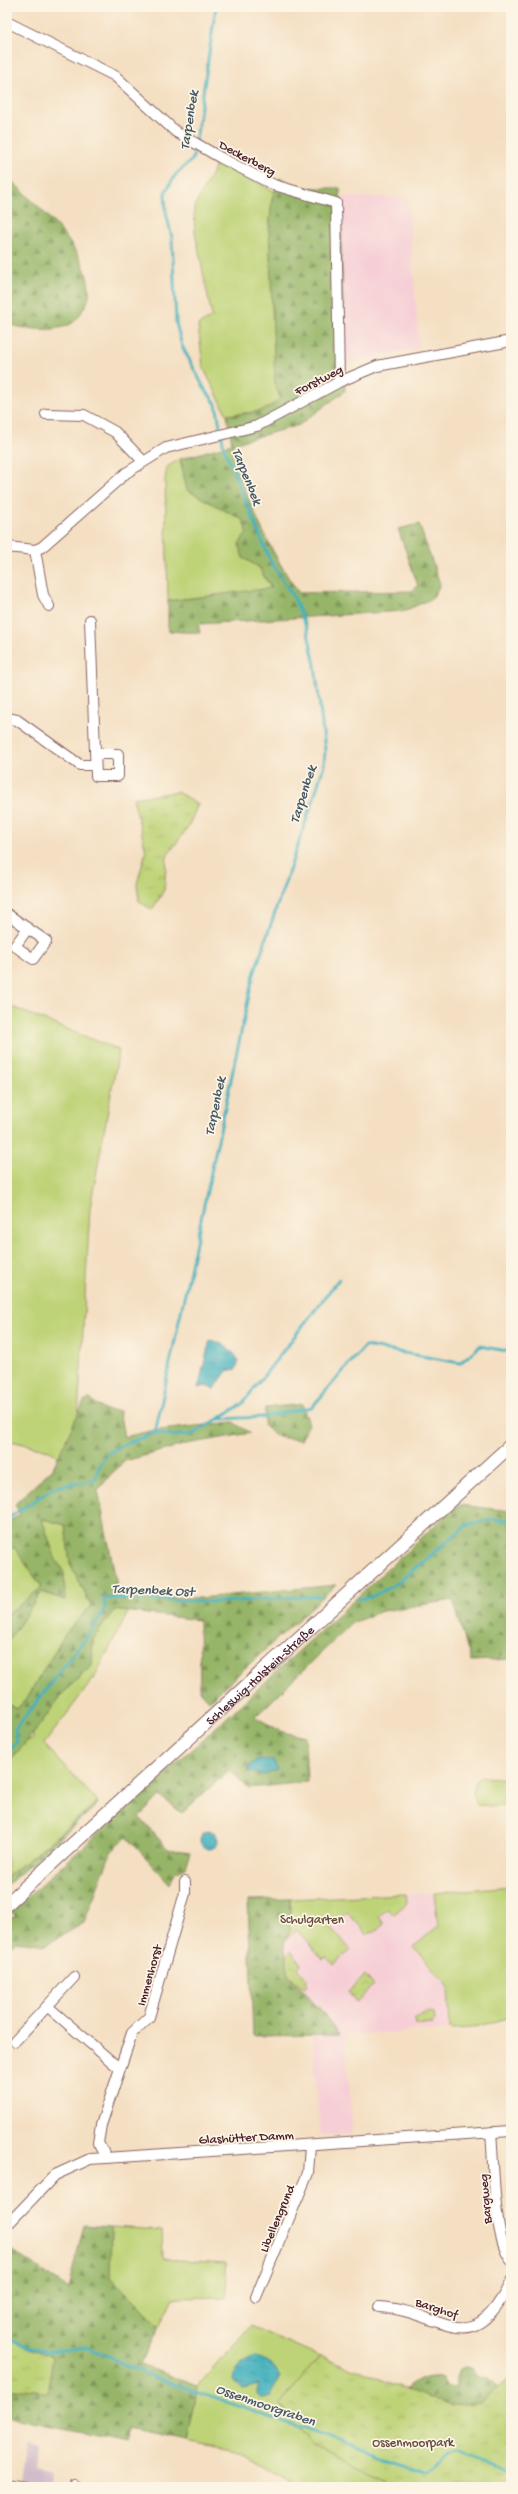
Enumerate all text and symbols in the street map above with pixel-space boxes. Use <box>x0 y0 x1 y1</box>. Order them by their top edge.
water label: Tarpenbek <box>177 88 204 151</box>
street label: Deckerberg <box>215 137 278 180</box>
street label: Forstweg <box>292 363 346 400</box>
water label: Tarpenbek <box>227 446 265 509</box>
water label: Tarpenbek <box>287 762 322 826</box>
water label: Tarpenbek <box>202 1074 231 1138</box>
water label: Tarpenbek Ost <box>111 1582 197 1602</box>
street label: Schleswig-Holstein-Straße <box>204 1623 318 1729</box>
park label: Schulgarten <box>280 1913 345 1928</box>
street label: Immenhorst <box>135 1942 167 2008</box>
street label: Glashütter Damm <box>198 2129 294 2148</box>
street label: Bargweg <box>477 2173 496 2225</box>
street label: Libellengrund <box>257 2182 300 2255</box>
street label: Barghof <box>412 2295 460 2324</box>
water label: Ossenmoorgraben <box>213 2381 317 2431</box>
park label: Ossenmoorpark <box>372 2436 455 2451</box>

